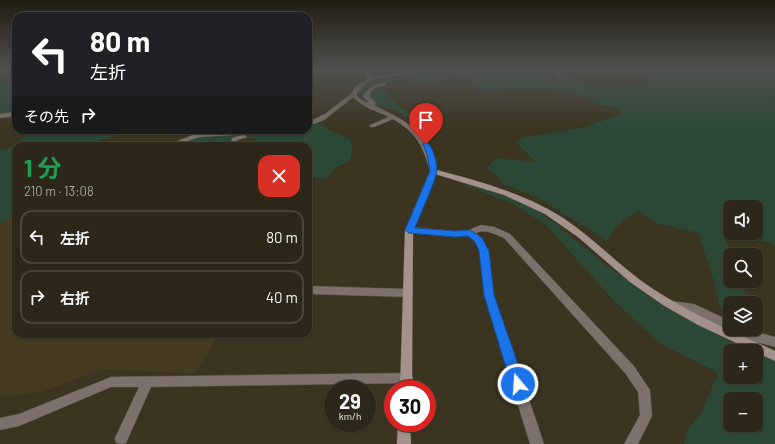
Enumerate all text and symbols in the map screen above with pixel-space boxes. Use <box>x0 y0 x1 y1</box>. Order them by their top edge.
text: 80 m <box>90 24 150 58</box>
icon: left <box>24 28 76 80</box>
text: 左折 <box>90 61 126 83</box>
pin <box>409 103 443 144</box>
icon: right <box>77 104 99 126</box>
text: その先 <box>24 107 69 125</box>
icon: arrive <box>415 109 437 131</box>
text: 1 分 <box>24 153 61 182</box>
button: close <box>258 155 300 197</box>
text: 210 m · 13:08 <box>24 183 94 199</box>
map controls <box>723 200 763 432</box>
button: sound <box>723 200 763 240</box>
icon: left <box>26 226 48 248</box>
text: 80 m <box>266 228 298 246</box>
text: 左折 <box>60 229 90 247</box>
button: search <box>723 248 763 288</box>
icon: right <box>26 286 48 308</box>
text: 40 m <box>266 288 298 306</box>
text: 右折 <box>60 289 90 307</box>
button: layers <box>723 296 763 336</box>
button: + <box>723 344 763 384</box>
position arrow <box>497 363 539 405</box>
speed limit sign: 30 <box>384 380 436 432</box>
text: 29 <box>339 389 361 413</box>
button: − <box>723 392 763 432</box>
text: km/h <box>339 410 361 422</box>

